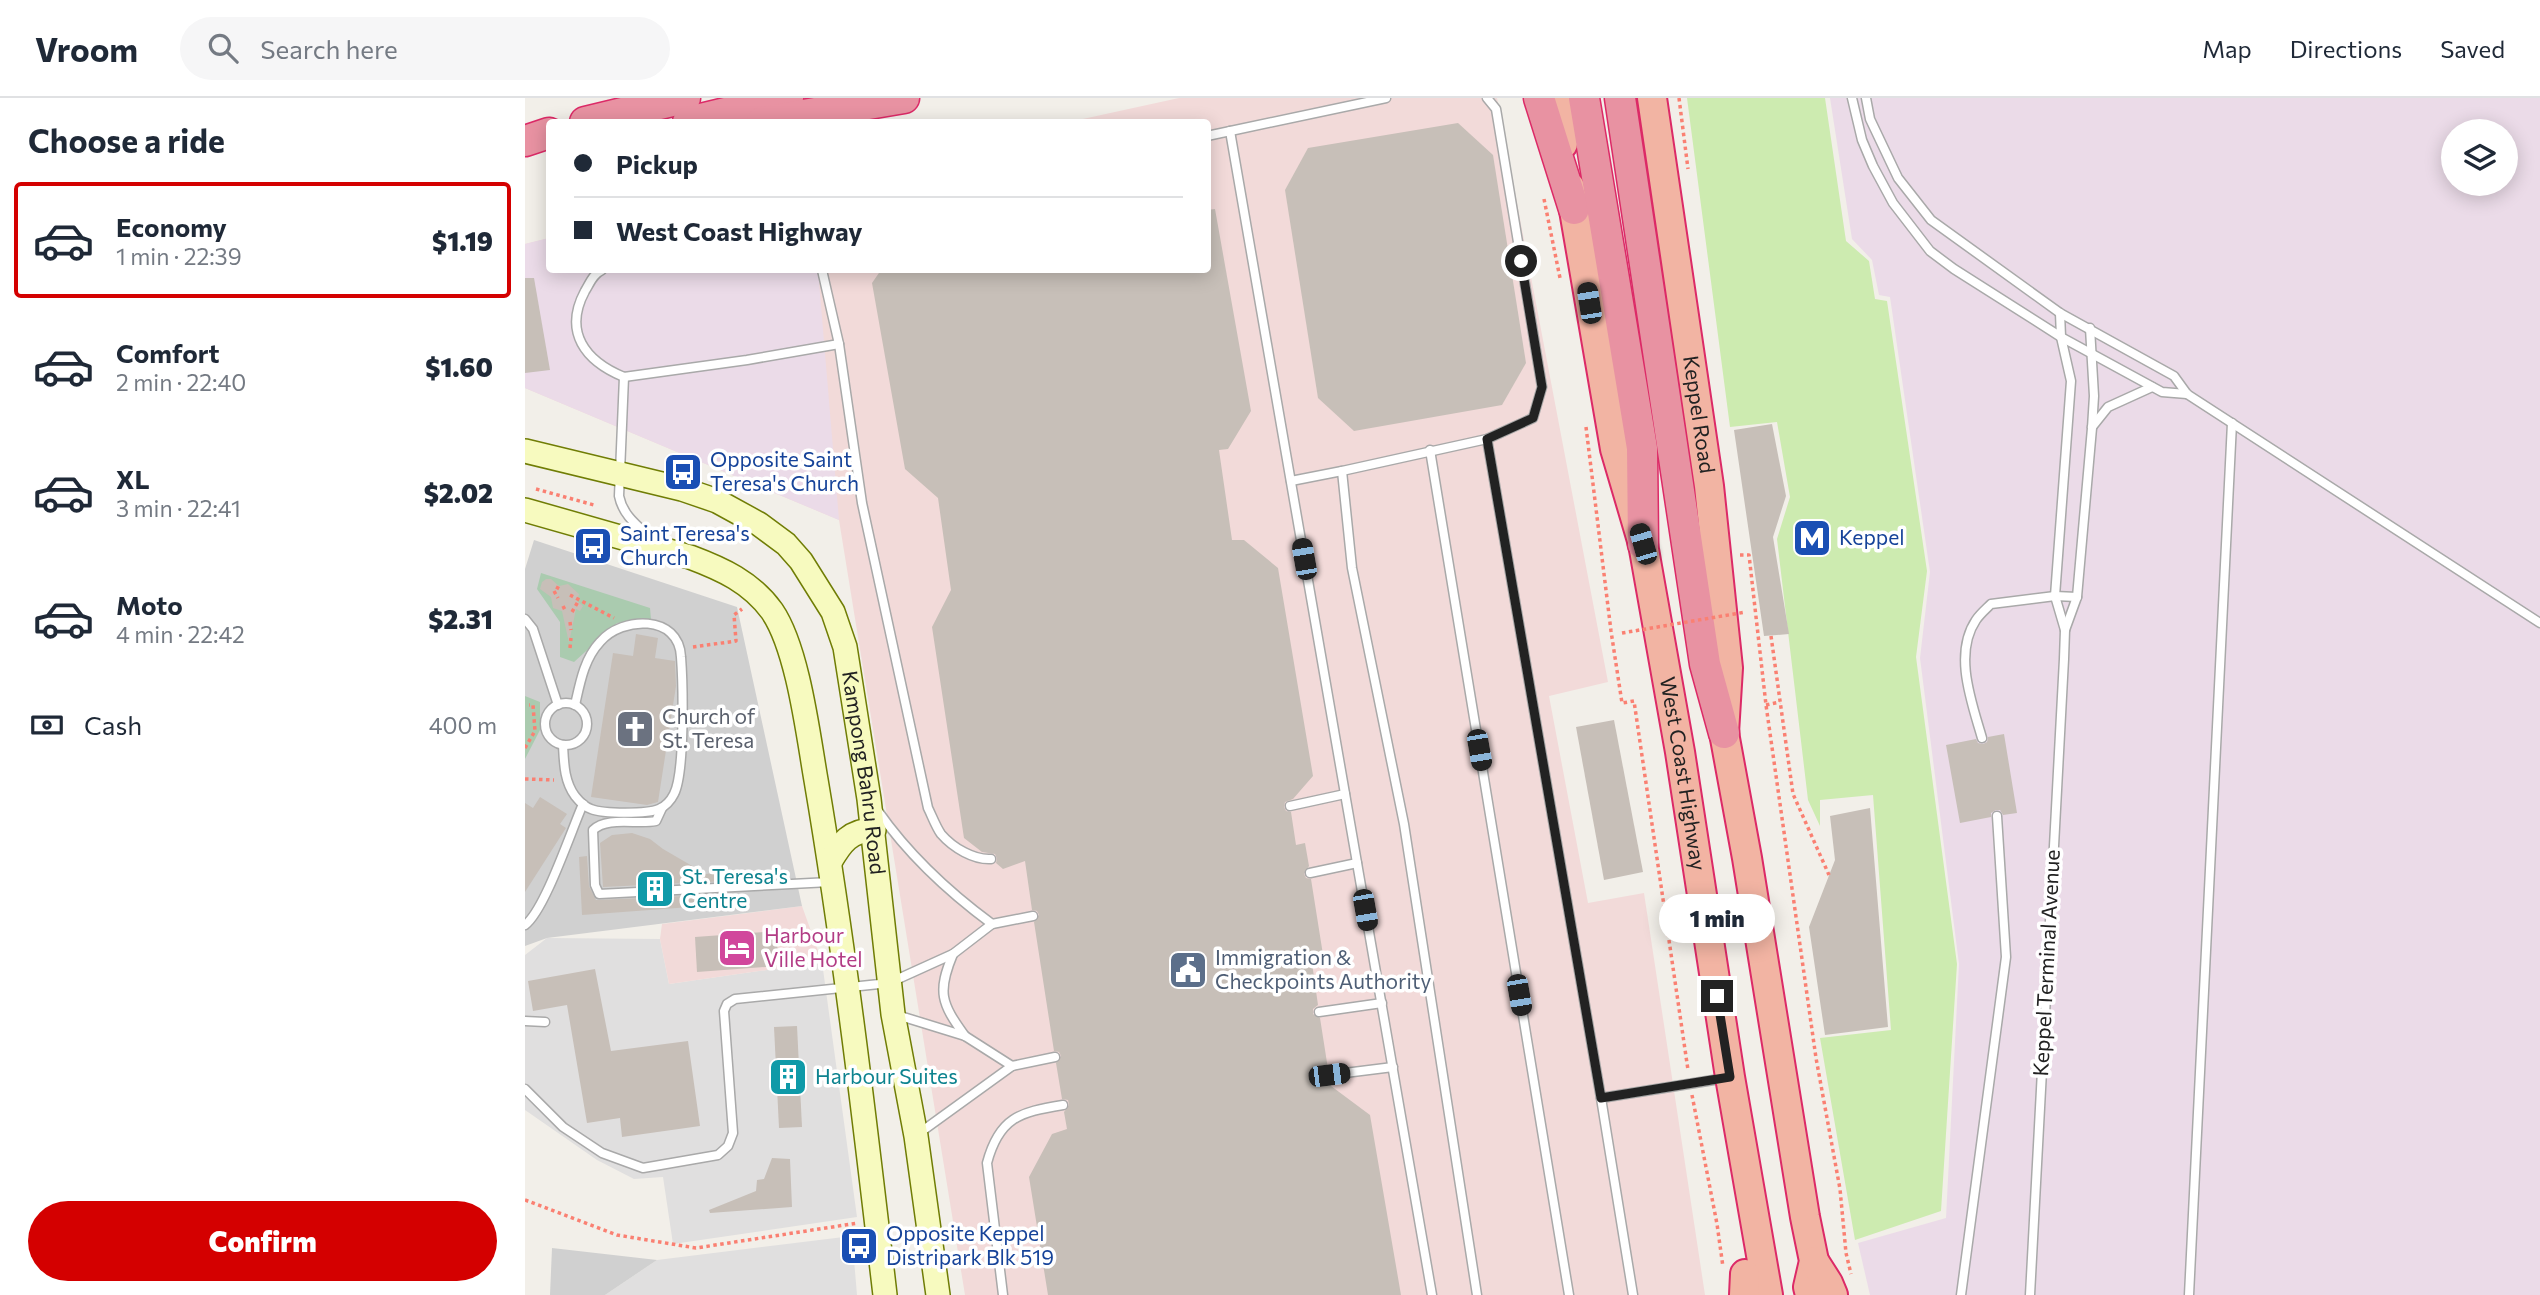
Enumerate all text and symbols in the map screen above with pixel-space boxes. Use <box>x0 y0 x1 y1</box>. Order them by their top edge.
search box <box>180 17 670 80</box>
text: Vroom <box>35 28 138 69</box>
icon: search <box>204 29 242 67</box>
text: Search here <box>260 33 398 64</box>
text: Map <box>2202 34 2252 63</box>
text: Directions <box>2290 34 2402 63</box>
text: Saved <box>2440 34 2505 63</box>
map controls <box>2441 119 2518 196</box>
button: layers <box>2441 119 2518 196</box>
text: Choose a ride <box>28 120 225 160</box>
text: Pickup <box>616 148 698 179</box>
icon: car <box>32 209 95 272</box>
text: Economy <box>116 211 227 242</box>
text: West Coast Highway <box>616 215 863 246</box>
text: $1.19 <box>432 225 493 256</box>
text: 1 min · 22:39 <box>116 242 242 270</box>
route start <box>1505 245 1537 277</box>
car <box>1576 281 1603 325</box>
icon: car <box>32 335 95 398</box>
text: Comfort <box>116 337 219 368</box>
text: $1.60 <box>425 351 493 382</box>
street label: Keppel Road <box>1679 354 1721 475</box>
text: 2 min · 22:40 <box>116 368 246 396</box>
place label: Opposite Saint Teresa's Church <box>710 446 859 495</box>
bus stop icon: Opposite Saint Teresa's Church <box>662 451 704 493</box>
icon: car <box>32 461 95 524</box>
text: XL <box>116 463 150 494</box>
text: $2.02 <box>424 477 493 508</box>
text: 3 min · 22:41 <box>116 494 241 522</box>
metro station icon: Keppel <box>1791 517 1833 559</box>
place label: Saint Teresa's Church <box>620 520 750 569</box>
car <box>1628 521 1659 567</box>
place label: Keppel <box>1839 524 1905 549</box>
bus stop icon: Saint Teresa's Church <box>572 525 614 567</box>
car <box>1291 536 1318 582</box>
icon: car <box>32 587 95 650</box>
text: Moto <box>116 589 183 620</box>
text: $2.31 <box>428 603 493 634</box>
text: 4 min · 22:42 <box>116 620 245 648</box>
street label: Kampong Bahru Road <box>838 669 891 876</box>
street label: West Coast Highway <box>1656 675 1712 872</box>
place label: Church of St. Teresa <box>662 703 756 752</box>
icon: cash <box>28 706 66 744</box>
church icon: Church of St. Teresa <box>614 708 656 750</box>
text: Cash <box>84 709 142 740</box>
text: 400 m <box>429 711 497 739</box>
car <box>1466 727 1493 773</box>
street label: Keppel Terminal Avenue <box>2027 849 2064 1077</box>
place label: St. Teresa's Centre <box>682 863 788 912</box>
building icon: St. Teresa's Centre <box>634 868 676 910</box>
car <box>1352 887 1379 933</box>
callout: 1 min <box>1659 894 1775 944</box>
text: 1 min <box>1689 904 1745 932</box>
place label: Harbour Ville Hotel <box>764 922 863 971</box>
hotel icon: Harbour Ville Hotel <box>716 927 758 969</box>
place label: Immigration & Checkpoints Authority <box>1215 944 1431 993</box>
public building icon: Immigration & Checkpoints Authority <box>1167 949 1209 991</box>
car <box>1506 972 1533 1018</box>
route end <box>1701 980 1733 1012</box>
building icon: Harbour Suites <box>767 1056 809 1098</box>
car <box>1307 1062 1352 1088</box>
place label: Harbour Suites <box>815 1063 958 1088</box>
button: Confirm <box>28 1201 497 1281</box>
place label: Opposite Keppel Distripark Blk 519 <box>886 1220 1054 1269</box>
bus stop icon: Opposite Keppel Distripark Blk 519 <box>838 1225 880 1267</box>

